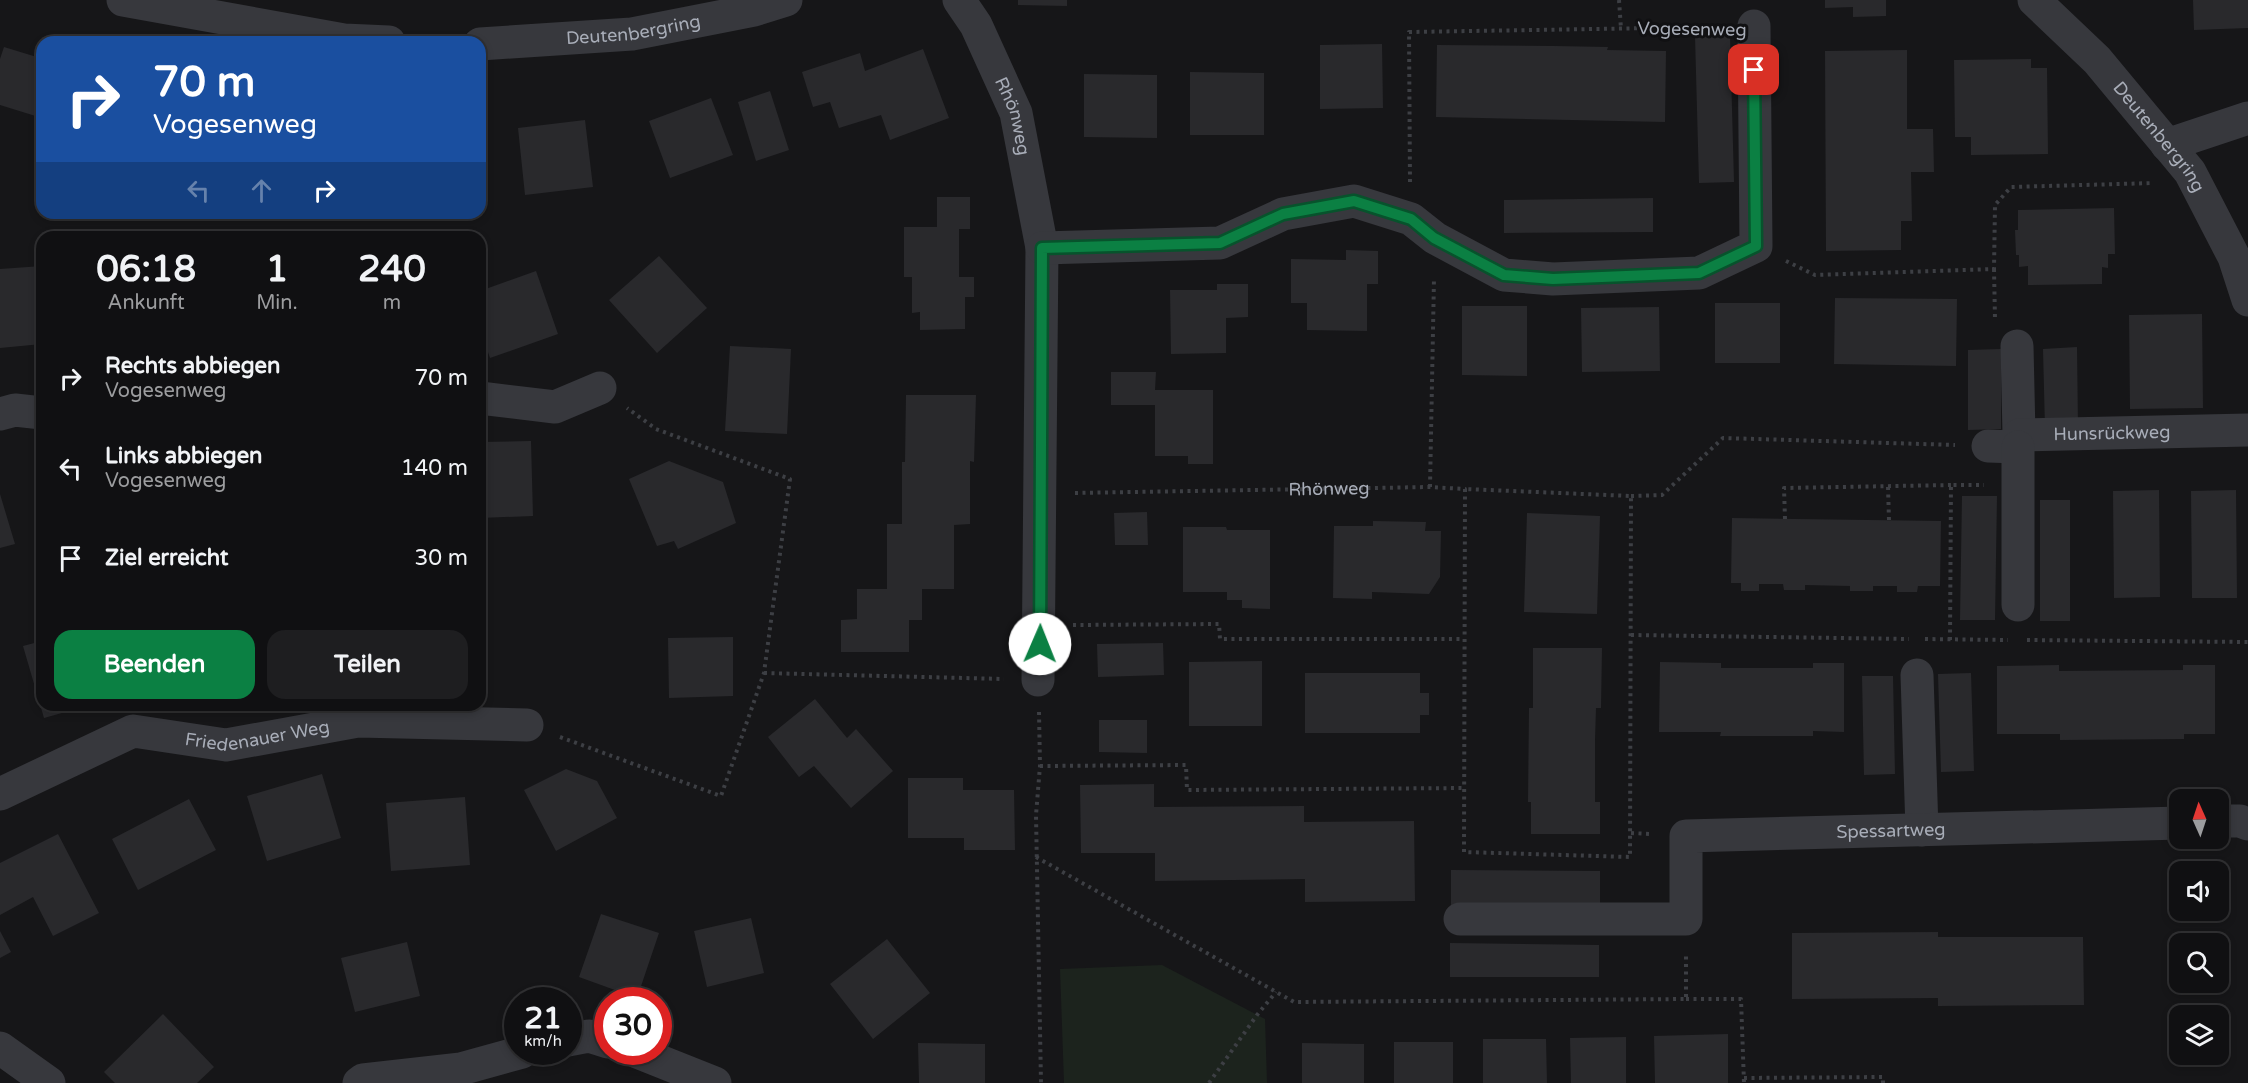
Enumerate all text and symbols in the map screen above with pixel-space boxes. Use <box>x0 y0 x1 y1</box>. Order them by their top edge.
street label: Deutenbergring <box>565 10 702 49</box>
street label: Vogesenweg <box>1637 17 1747 41</box>
pin <box>1728 44 1779 95</box>
icon: arrive <box>1737 53 1770 86</box>
text: 70 m <box>153 57 255 108</box>
icon: right <box>54 60 132 138</box>
street label: Rhönweg <box>990 73 1035 157</box>
street label: Deutenbergring <box>2108 77 2210 196</box>
text: Vogesenweg <box>153 108 317 141</box>
icon: left <box>182 174 215 207</box>
icon: ahead <box>245 174 278 207</box>
icon: right <box>308 174 341 207</box>
text: 06:18 <box>96 248 196 291</box>
text: 1 <box>266 248 288 291</box>
text: 240 <box>358 248 426 291</box>
text: Ankunft <box>108 291 185 315</box>
text: Min. <box>256 291 298 315</box>
text: m <box>383 291 401 315</box>
text: Rechts abbiegen <box>105 353 280 379</box>
icon: right <box>54 362 87 395</box>
text: 70 m <box>414 365 468 391</box>
text: Vogesenweg <box>105 379 226 403</box>
street label: Hunsrückweg <box>2053 421 2171 445</box>
text: Links abbiegen <box>105 443 263 469</box>
icon: left <box>54 452 87 485</box>
text: 140 m <box>401 455 468 481</box>
text: Vogesenweg <box>105 469 226 493</box>
street label: Rhönweg <box>1288 477 1370 500</box>
icon: arrive <box>54 542 87 575</box>
text: Ziel erreicht <box>105 545 228 571</box>
text: 30 m <box>414 545 468 571</box>
position arrow <box>1008 612 1072 676</box>
button: Beenden <box>54 630 255 699</box>
button: Teilen <box>267 630 468 699</box>
street label: Friedenauer Weg <box>183 715 331 756</box>
north arrow <box>2169 789 2229 849</box>
map controls <box>2169 789 2229 1065</box>
street label: Spessartweg <box>1836 818 1946 843</box>
button: sound <box>2169 861 2229 921</box>
button: search <box>2169 933 2229 993</box>
speed limit sign: 30 <box>594 987 672 1065</box>
text: 21 <box>524 1000 562 1037</box>
button: layers <box>2169 1005 2229 1065</box>
text: km/h <box>524 1032 562 1050</box>

